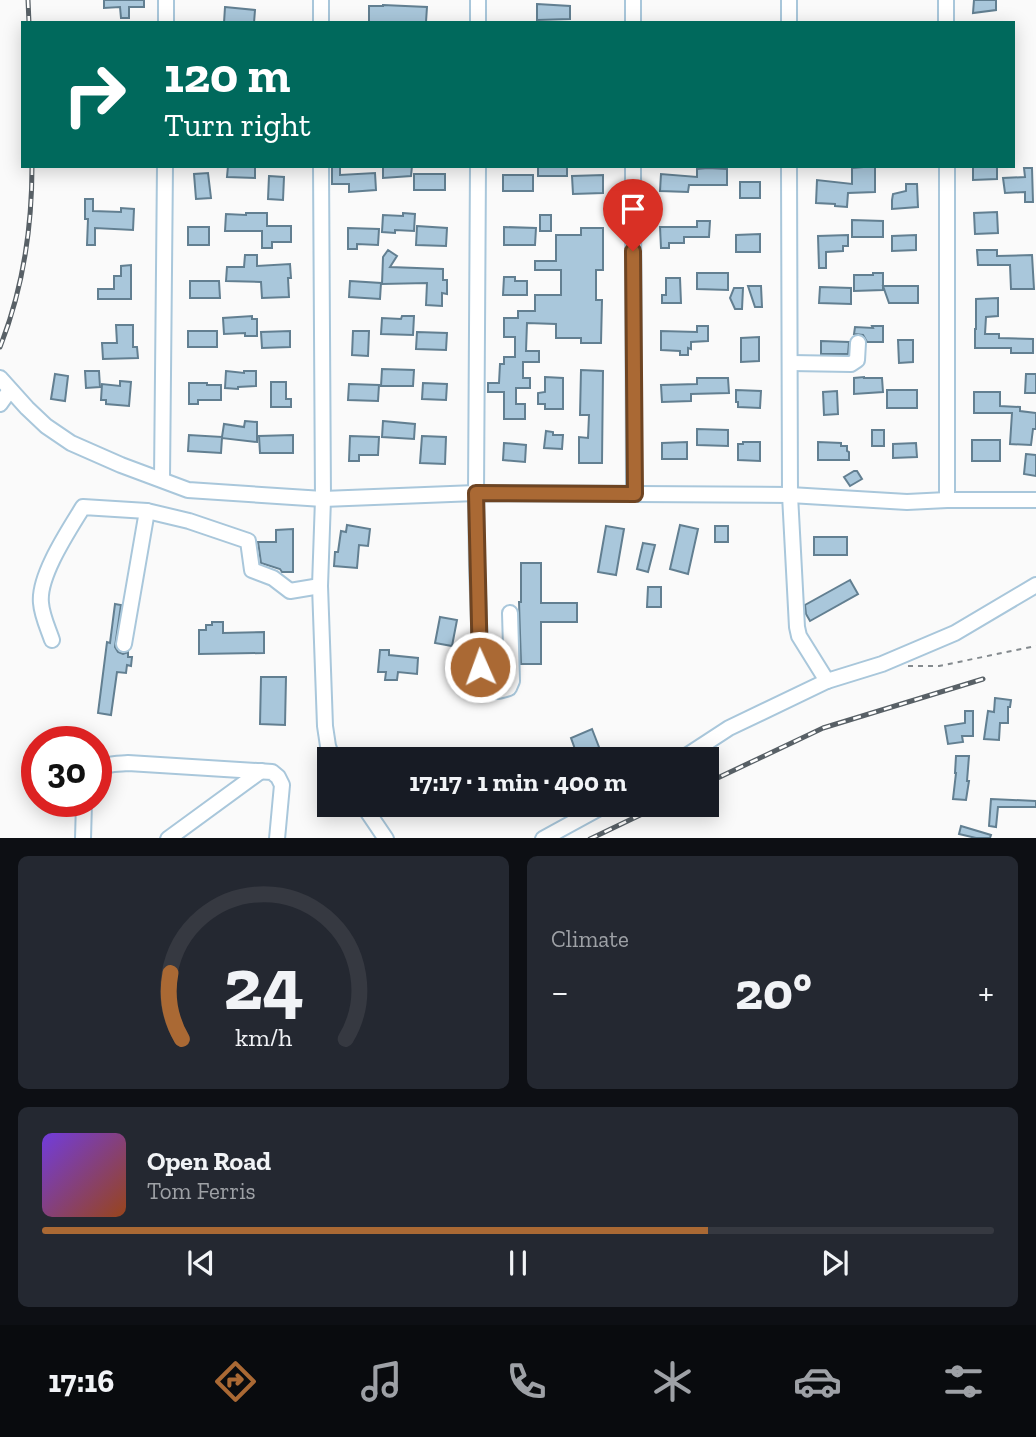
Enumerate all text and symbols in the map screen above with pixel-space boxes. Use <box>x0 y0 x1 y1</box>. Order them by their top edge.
text: 120 m <box>164 46 290 105</box>
icon: right <box>49 49 140 140</box>
text: Turn right <box>164 106 311 144</box>
pin <box>603 179 663 251</box>
icon: arrive <box>614 190 652 228</box>
position arrow <box>443 630 517 704</box>
speed limit sign: 30 <box>21 726 112 817</box>
text: 17:17 · 1 min · 400 m <box>409 766 627 798</box>
text: Climate <box>551 925 629 953</box>
text: 24 <box>223 940 304 1028</box>
text: 20° <box>735 960 812 1022</box>
text: − <box>551 969 569 1015</box>
text: + <box>978 969 994 1015</box>
text: km/h <box>235 1021 292 1051</box>
text: Open Road <box>147 1145 271 1177</box>
text: Tom Ferris <box>147 1177 256 1205</box>
icon: previous <box>182 1244 220 1282</box>
icon: pause <box>499 1244 537 1282</box>
icon: next <box>816 1244 854 1282</box>
icon: directions <box>211 1357 260 1406</box>
icon: music <box>357 1357 406 1406</box>
icon: phone <box>502 1357 551 1406</box>
icon: climate <box>648 1357 697 1406</box>
icon: car <box>793 1357 842 1406</box>
icon: filters <box>939 1357 988 1406</box>
text: 17:16 <box>48 1362 114 1400</box>

